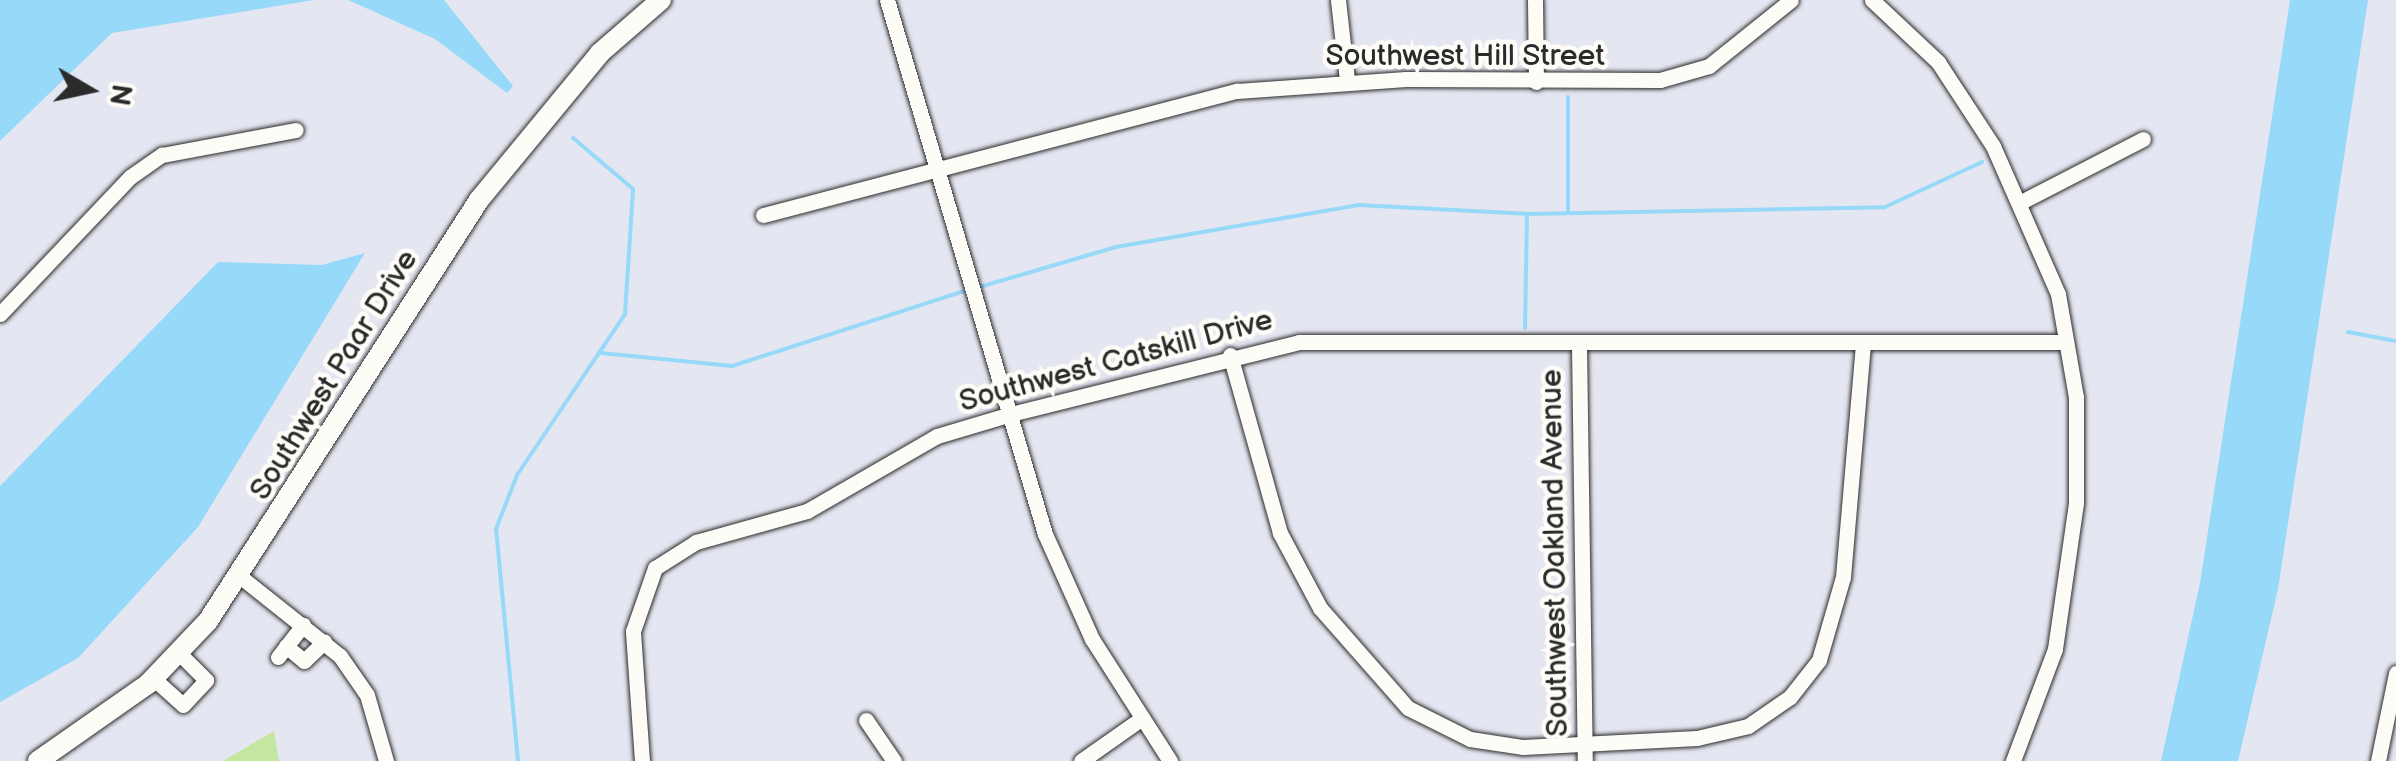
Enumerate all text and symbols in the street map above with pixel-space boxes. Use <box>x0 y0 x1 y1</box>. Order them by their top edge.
street label: Southwest Hill Street <box>1325 38 1605 74</box>
north arrow <box>40 40 140 140</box>
text: N <box>102 82 138 108</box>
street label: Southwest Paar Drive <box>242 243 426 507</box>
street label: Southwest Catskill Drive <box>955 302 1277 420</box>
street label: Southwest Oakland Avenue <box>1534 369 1576 737</box>

